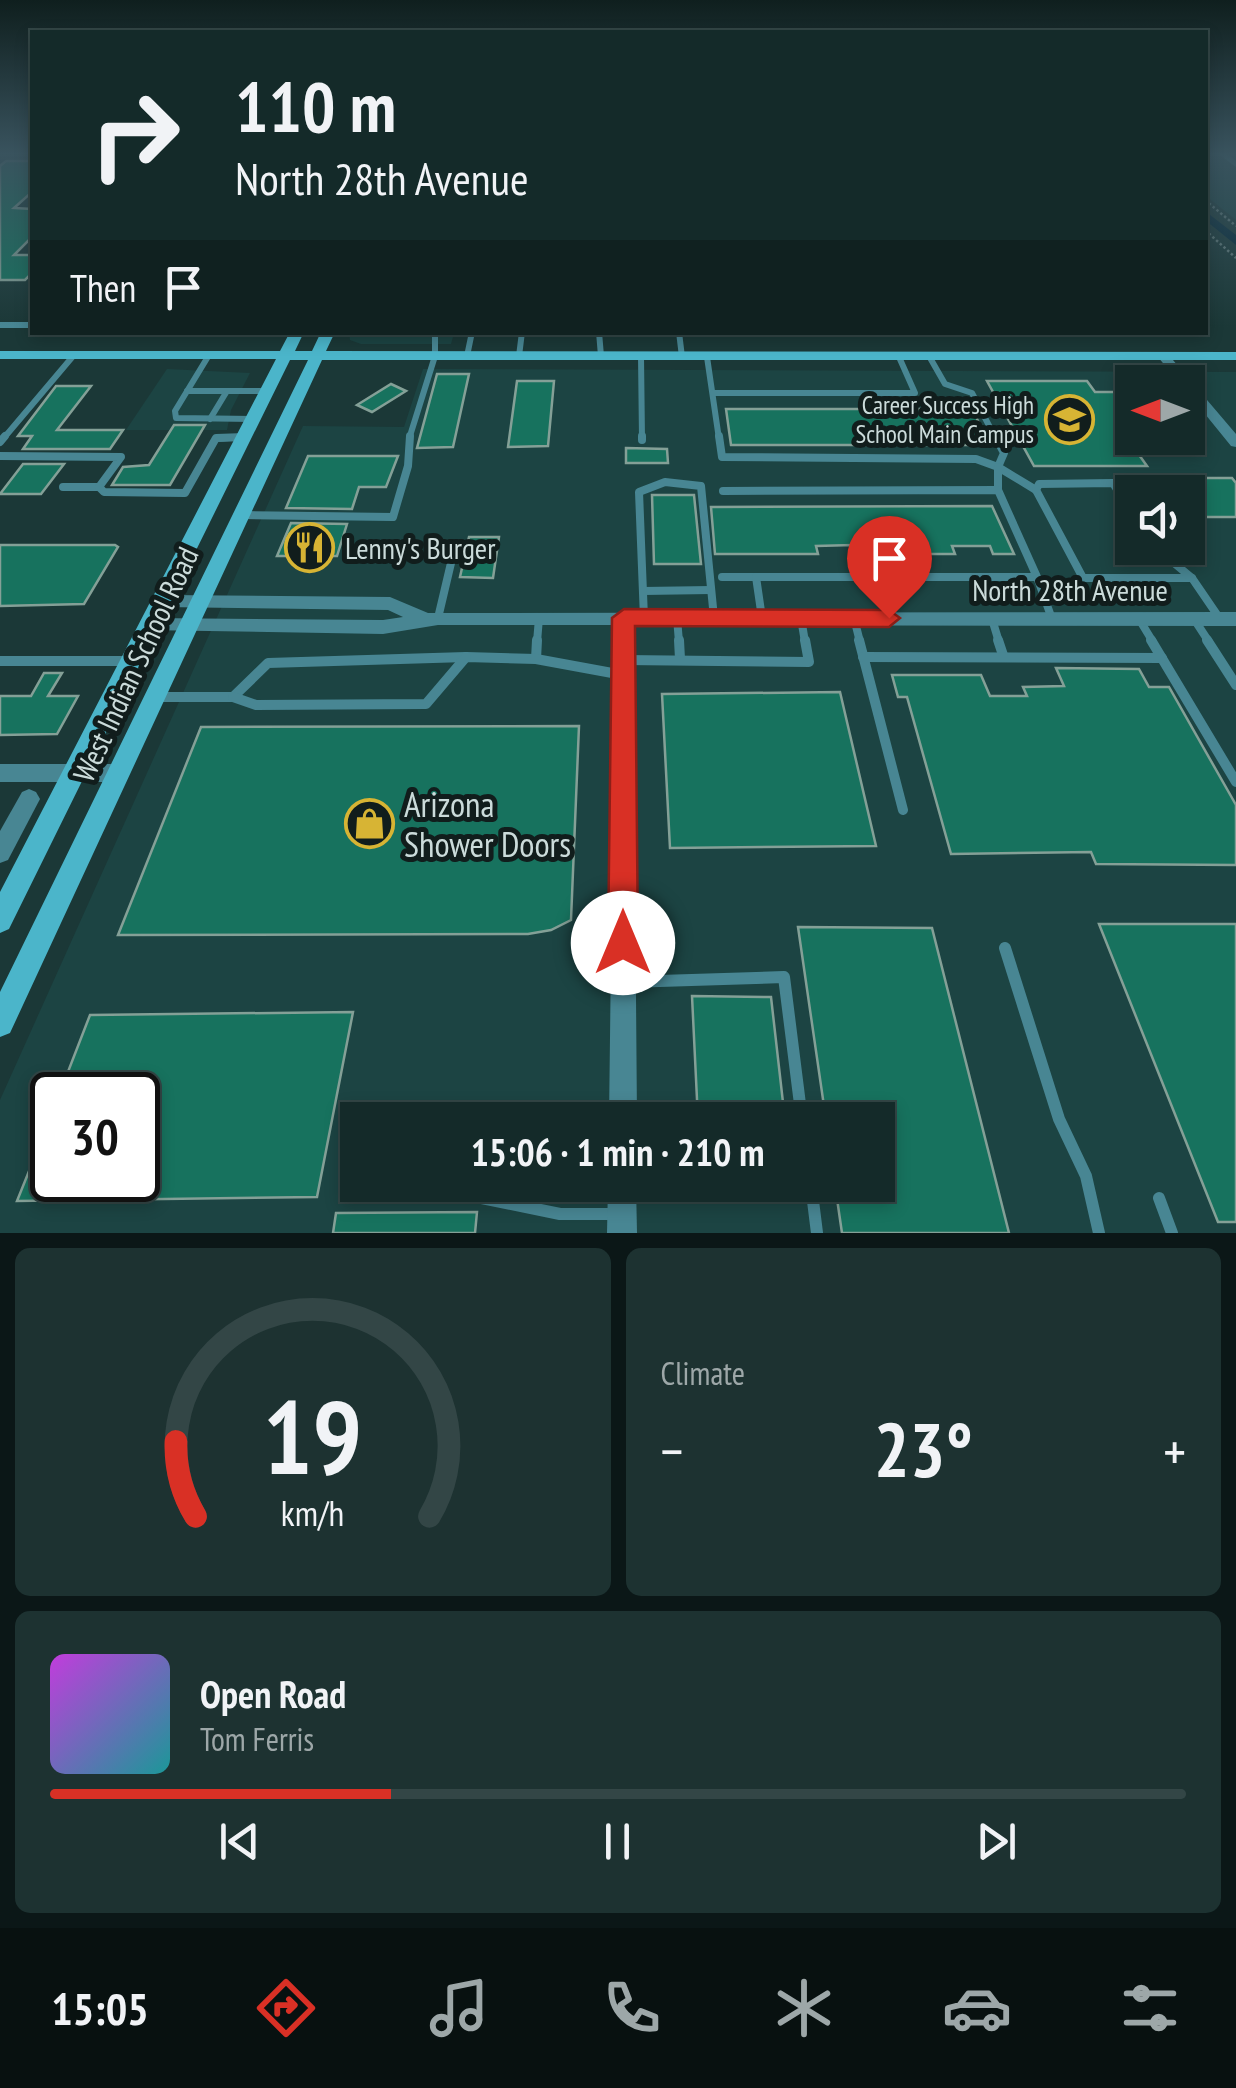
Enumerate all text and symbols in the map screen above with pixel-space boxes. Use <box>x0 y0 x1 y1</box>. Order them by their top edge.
text: 110 m <box>235 61 396 151</box>
icon: right <box>70 70 200 200</box>
text: North 28th Avenue <box>235 149 529 207</box>
icon: arrive <box>156 260 211 315</box>
text: Then <box>70 263 136 312</box>
north arrow <box>1115 365 1205 455</box>
map controls <box>1115 365 1205 565</box>
place label: Career Success High School Main Campus <box>855 389 1034 450</box>
school or university icon: Career Success High School Main Campus <box>1043 393 1095 445</box>
button: sound <box>1115 475 1205 565</box>
pin <box>847 516 932 619</box>
restaurant icon: Lenny's Burger <box>284 521 336 573</box>
place label: Lenny's Burger <box>345 528 496 567</box>
icon: arrive <box>862 531 917 586</box>
street label: West Indian School Road <box>64 540 206 788</box>
street label: North 28th Avenue <box>972 570 1168 609</box>
place label: Arizona Shower Doors <box>404 781 571 867</box>
shop icon: Arizona Shower Doors <box>343 798 395 850</box>
position arrow <box>571 891 675 995</box>
speed limit sign: 30 <box>30 1072 160 1202</box>
text: 15:06 · 1 min · 210 m <box>471 1127 764 1176</box>
text: Climate <box>661 1352 745 1394</box>
text: 19 <box>263 1368 362 1503</box>
text: 23° <box>874 1401 973 1498</box>
text: − <box>661 1415 683 1486</box>
text: + <box>1163 1415 1186 1486</box>
text: km/h <box>281 1490 344 1536</box>
text: Open Road <box>200 1669 346 1718</box>
text: Tom Ferris <box>200 1718 314 1760</box>
icon: previous <box>212 1814 267 1869</box>
icon: pause <box>590 1814 645 1869</box>
icon: next <box>969 1814 1024 1869</box>
icon: directions <box>251 1973 321 2043</box>
icon: music <box>424 1973 494 2043</box>
icon: phone <box>597 1973 667 2043</box>
icon: climate <box>769 1973 839 2043</box>
icon: car <box>942 1973 1012 2043</box>
icon: filters <box>1115 1973 1185 2043</box>
text: 15:05 <box>51 1979 149 2037</box>

